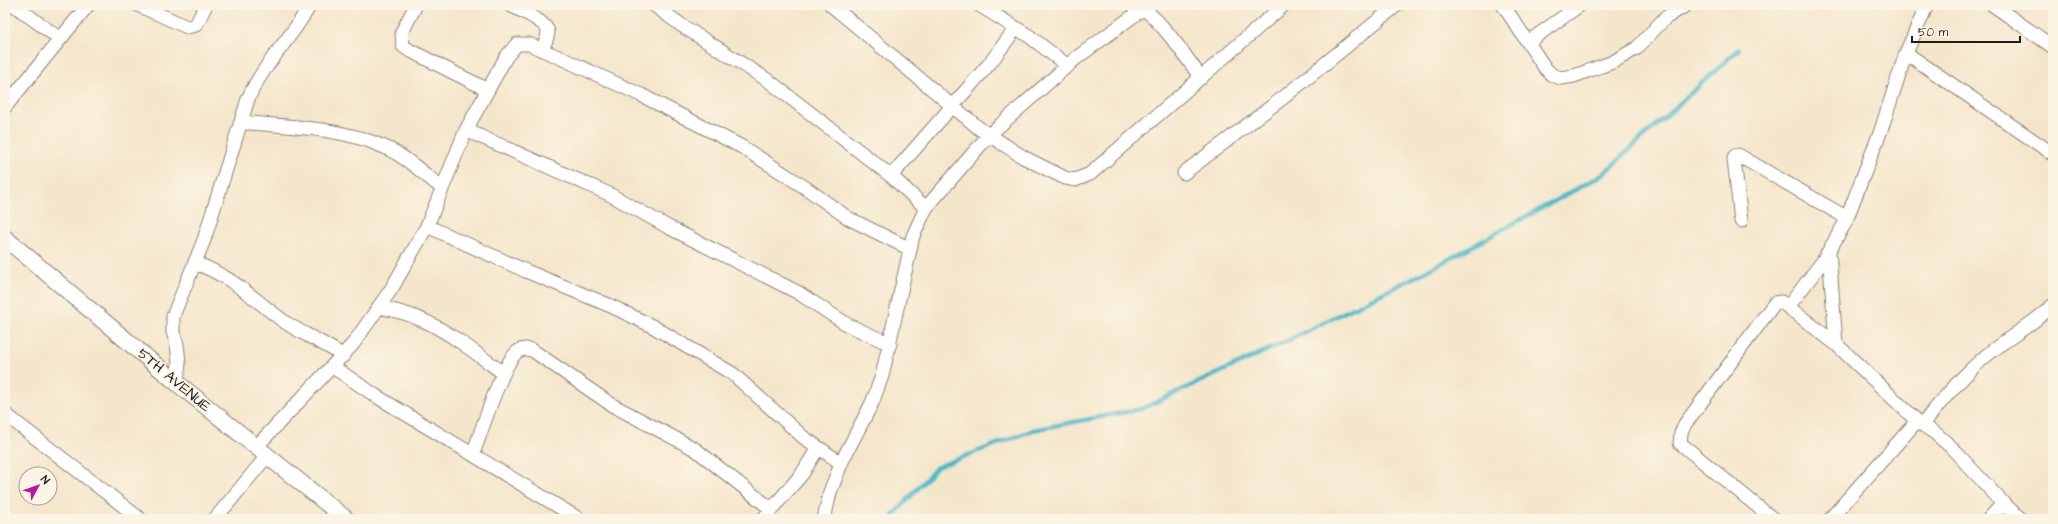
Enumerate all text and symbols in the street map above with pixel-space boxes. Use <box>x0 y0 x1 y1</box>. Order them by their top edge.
scale bar <box>1912 18 2020 44</box>
text: 50 m <box>1918 24 1949 41</box>
street label: 5TH AVENUE <box>133 343 215 417</box>
north arrow <box>18 466 58 506</box>
text: N <box>37 472 53 487</box>

